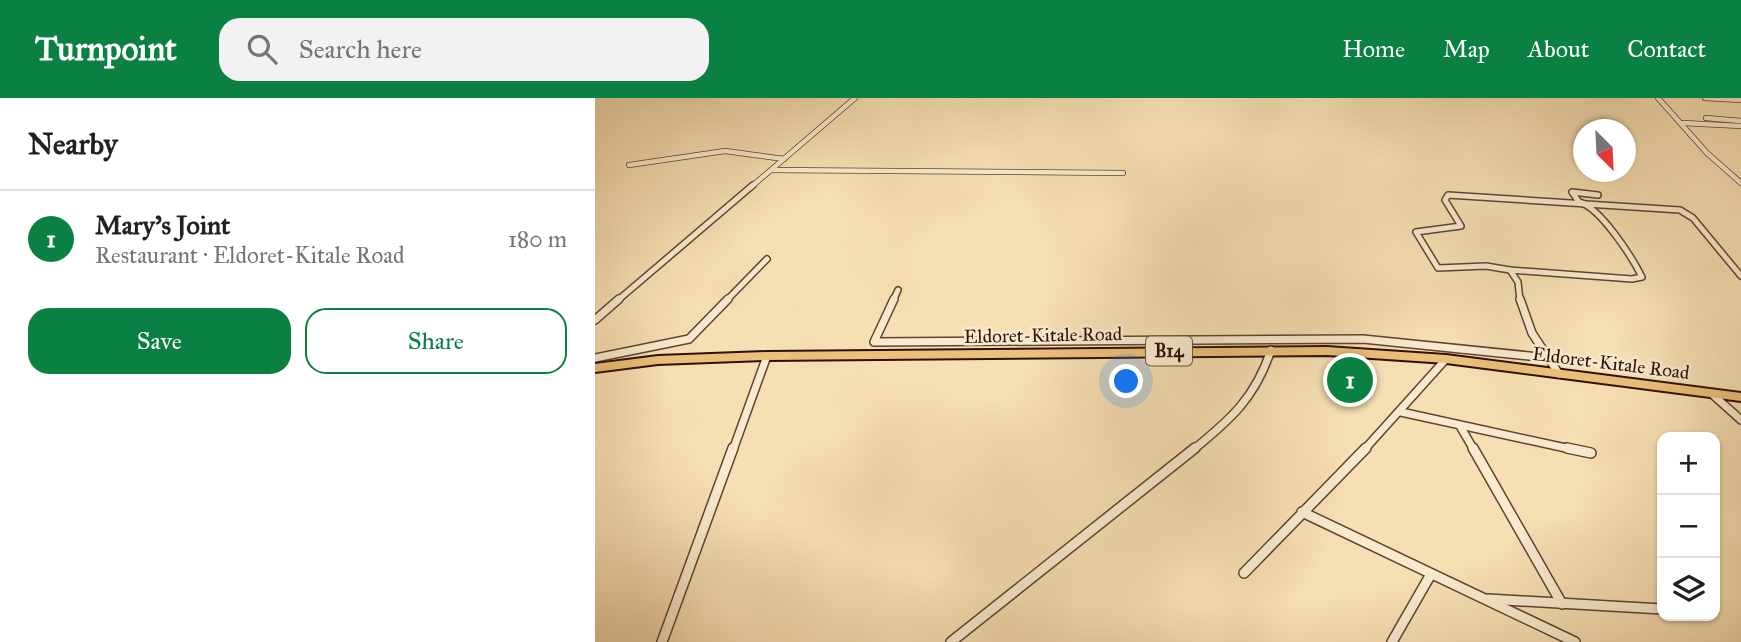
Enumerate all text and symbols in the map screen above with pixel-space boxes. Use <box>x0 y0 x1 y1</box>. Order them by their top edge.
search box <box>219 18 709 81</box>
text: Turnpoint <box>35 29 177 69</box>
icon: search <box>243 30 281 68</box>
text: Search here <box>299 33 422 65</box>
text: Home <box>1342 34 1405 64</box>
text: Map <box>1443 34 1490 64</box>
text: About <box>1528 34 1589 64</box>
text: Contact <box>1627 34 1706 64</box>
north arrow <box>1573 119 1636 182</box>
text: Nearby <box>28 126 118 162</box>
text: Mary's Joint <box>95 209 230 241</box>
text: 1 <box>46 225 56 253</box>
text: 180 m <box>508 225 567 253</box>
text: Restaurant · Eldoret-Kitale Road <box>95 241 404 269</box>
button: Save <box>28 308 291 374</box>
button: Share <box>305 308 567 374</box>
street label: Eldoret-Kitale Road <box>964 322 1123 348</box>
road number: B14 <box>1146 337 1192 366</box>
street label: Eldoret-Kitale Road <box>1531 342 1691 384</box>
pin: 1 <box>1327 354 1373 406</box>
your location <box>1109 364 1143 398</box>
map controls <box>1657 432 1720 621</box>
button: + <box>1657 432 1720 495</box>
button: − <box>1657 495 1720 558</box>
button: layers <box>1657 558 1720 621</box>

